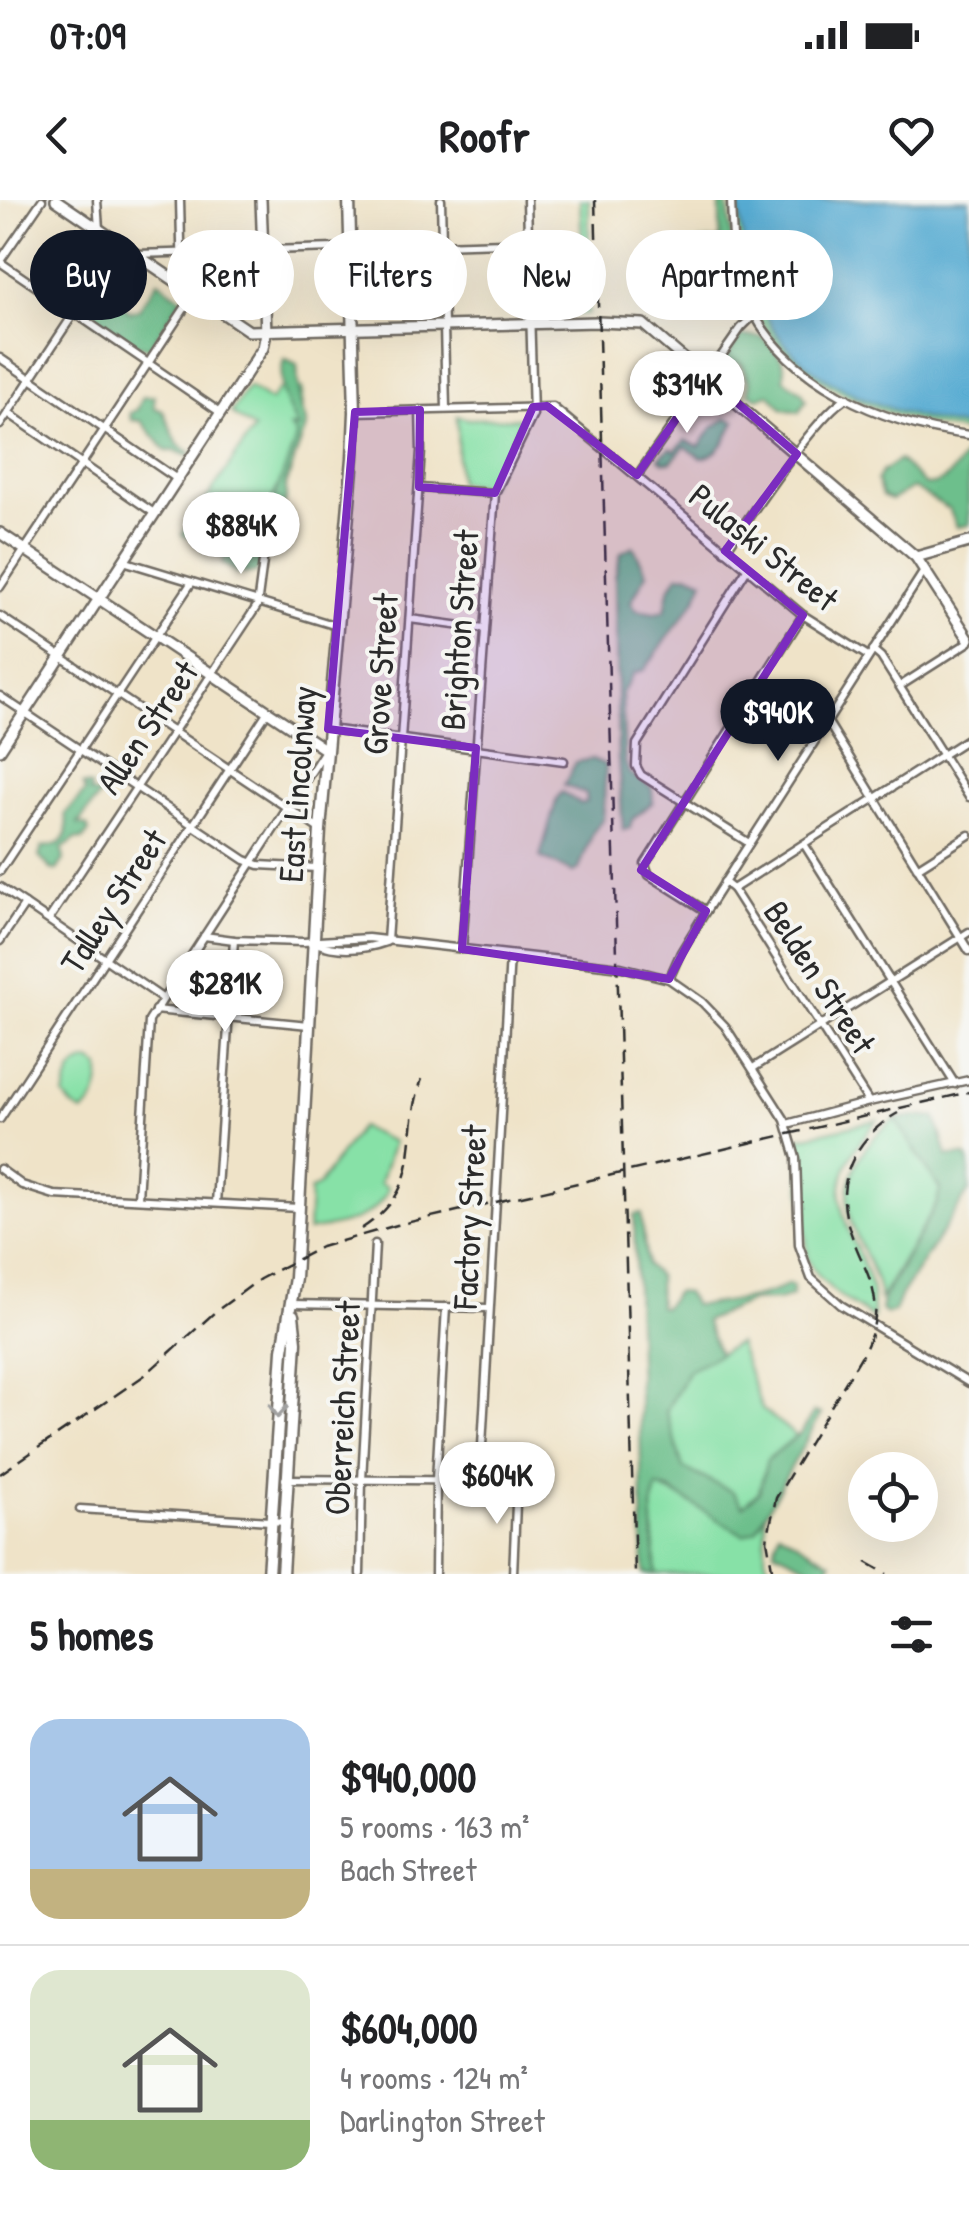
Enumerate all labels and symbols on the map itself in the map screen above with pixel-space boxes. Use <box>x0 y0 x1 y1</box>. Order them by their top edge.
pin: $314K <box>617 351 757 436</box>
street label: Pulaski Street <box>680 472 849 622</box>
pin: $884K <box>171 492 311 577</box>
street label: Brighton Street <box>429 527 490 732</box>
street label: Grove Street <box>351 591 409 756</box>
street label: Allen Street <box>85 650 209 803</box>
pin: $940K <box>708 679 848 764</box>
street label: East Lincolnway <box>267 684 327 884</box>
street label: Talley Street <box>49 819 178 982</box>
street label: Belden Street <box>753 891 888 1064</box>
pin: $281K <box>155 950 295 1035</box>
street label: Factory Street <box>441 1123 497 1311</box>
street label: Oberreich Street <box>313 1299 371 1516</box>
one-way arrow <box>268 1403 290 1419</box>
pin: $604K <box>427 1442 567 1527</box>

